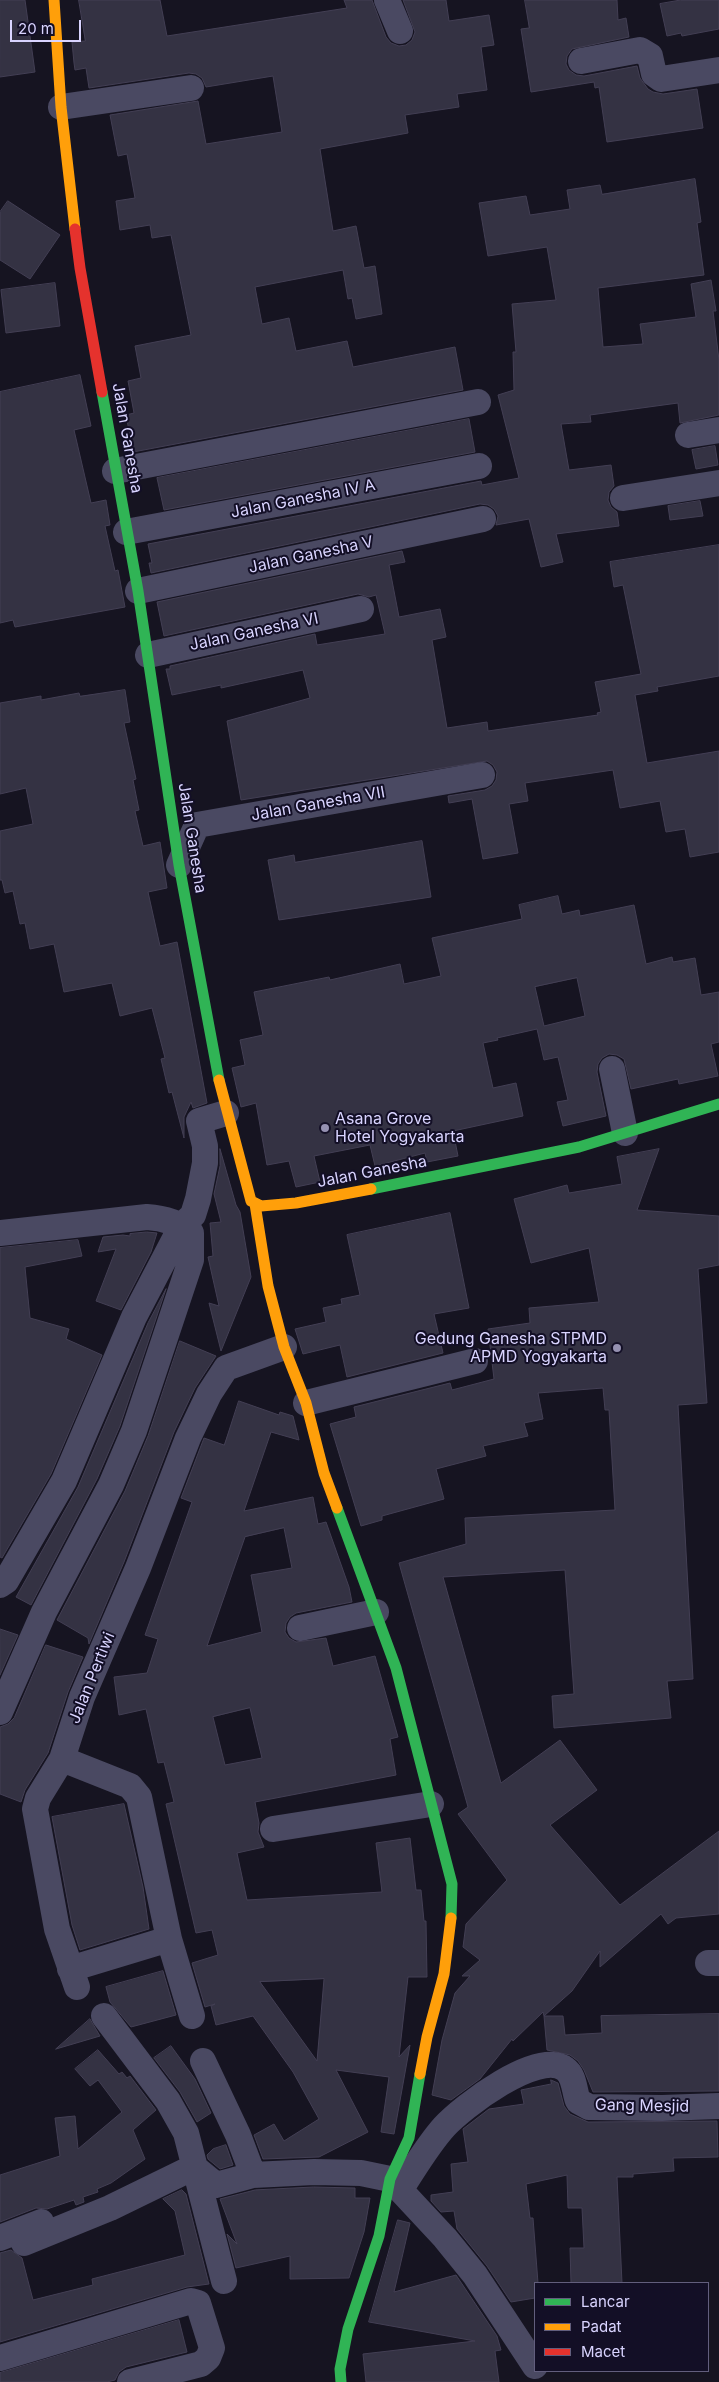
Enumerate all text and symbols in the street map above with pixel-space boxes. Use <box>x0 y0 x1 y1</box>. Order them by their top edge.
scale bar <box>12 10 84 42</box>
text: 20 m <box>18 19 54 38</box>
street label: Jalan Ganesha <box>108 381 146 495</box>
street label: Jalan Ganesha IV A <box>229 476 377 522</box>
street label: Jalan Ganesha V <box>247 532 375 578</box>
street label: Jalan Ganesha VI <box>188 609 320 655</box>
street label: Jalan Ganesha <box>174 781 210 895</box>
street label: Jalan Ganesha VII <box>250 783 386 825</box>
place label: Asana Grove Hotel Yogyakarta <box>335 1109 465 1147</box>
marker: Asana Grove Hotel Yogyakarta <box>319 1122 331 1134</box>
street label: Jalan Ganesha <box>315 1152 429 1192</box>
place label: Gedung Ganesha STPMD APMD Yogyakarta <box>415 1329 607 1367</box>
marker: Gedung Ganesha STPMD APMD Yogyakarta <box>611 1342 623 1354</box>
street label: Jalan Pertiwi <box>65 1630 119 1726</box>
street label: Gang Mesjid <box>595 2096 689 2116</box>
legend <box>534 2282 709 2372</box>
text: Lancar <box>581 2292 630 2311</box>
text: Padat <box>581 2317 622 2336</box>
text: Macet <box>581 2342 625 2361</box>

